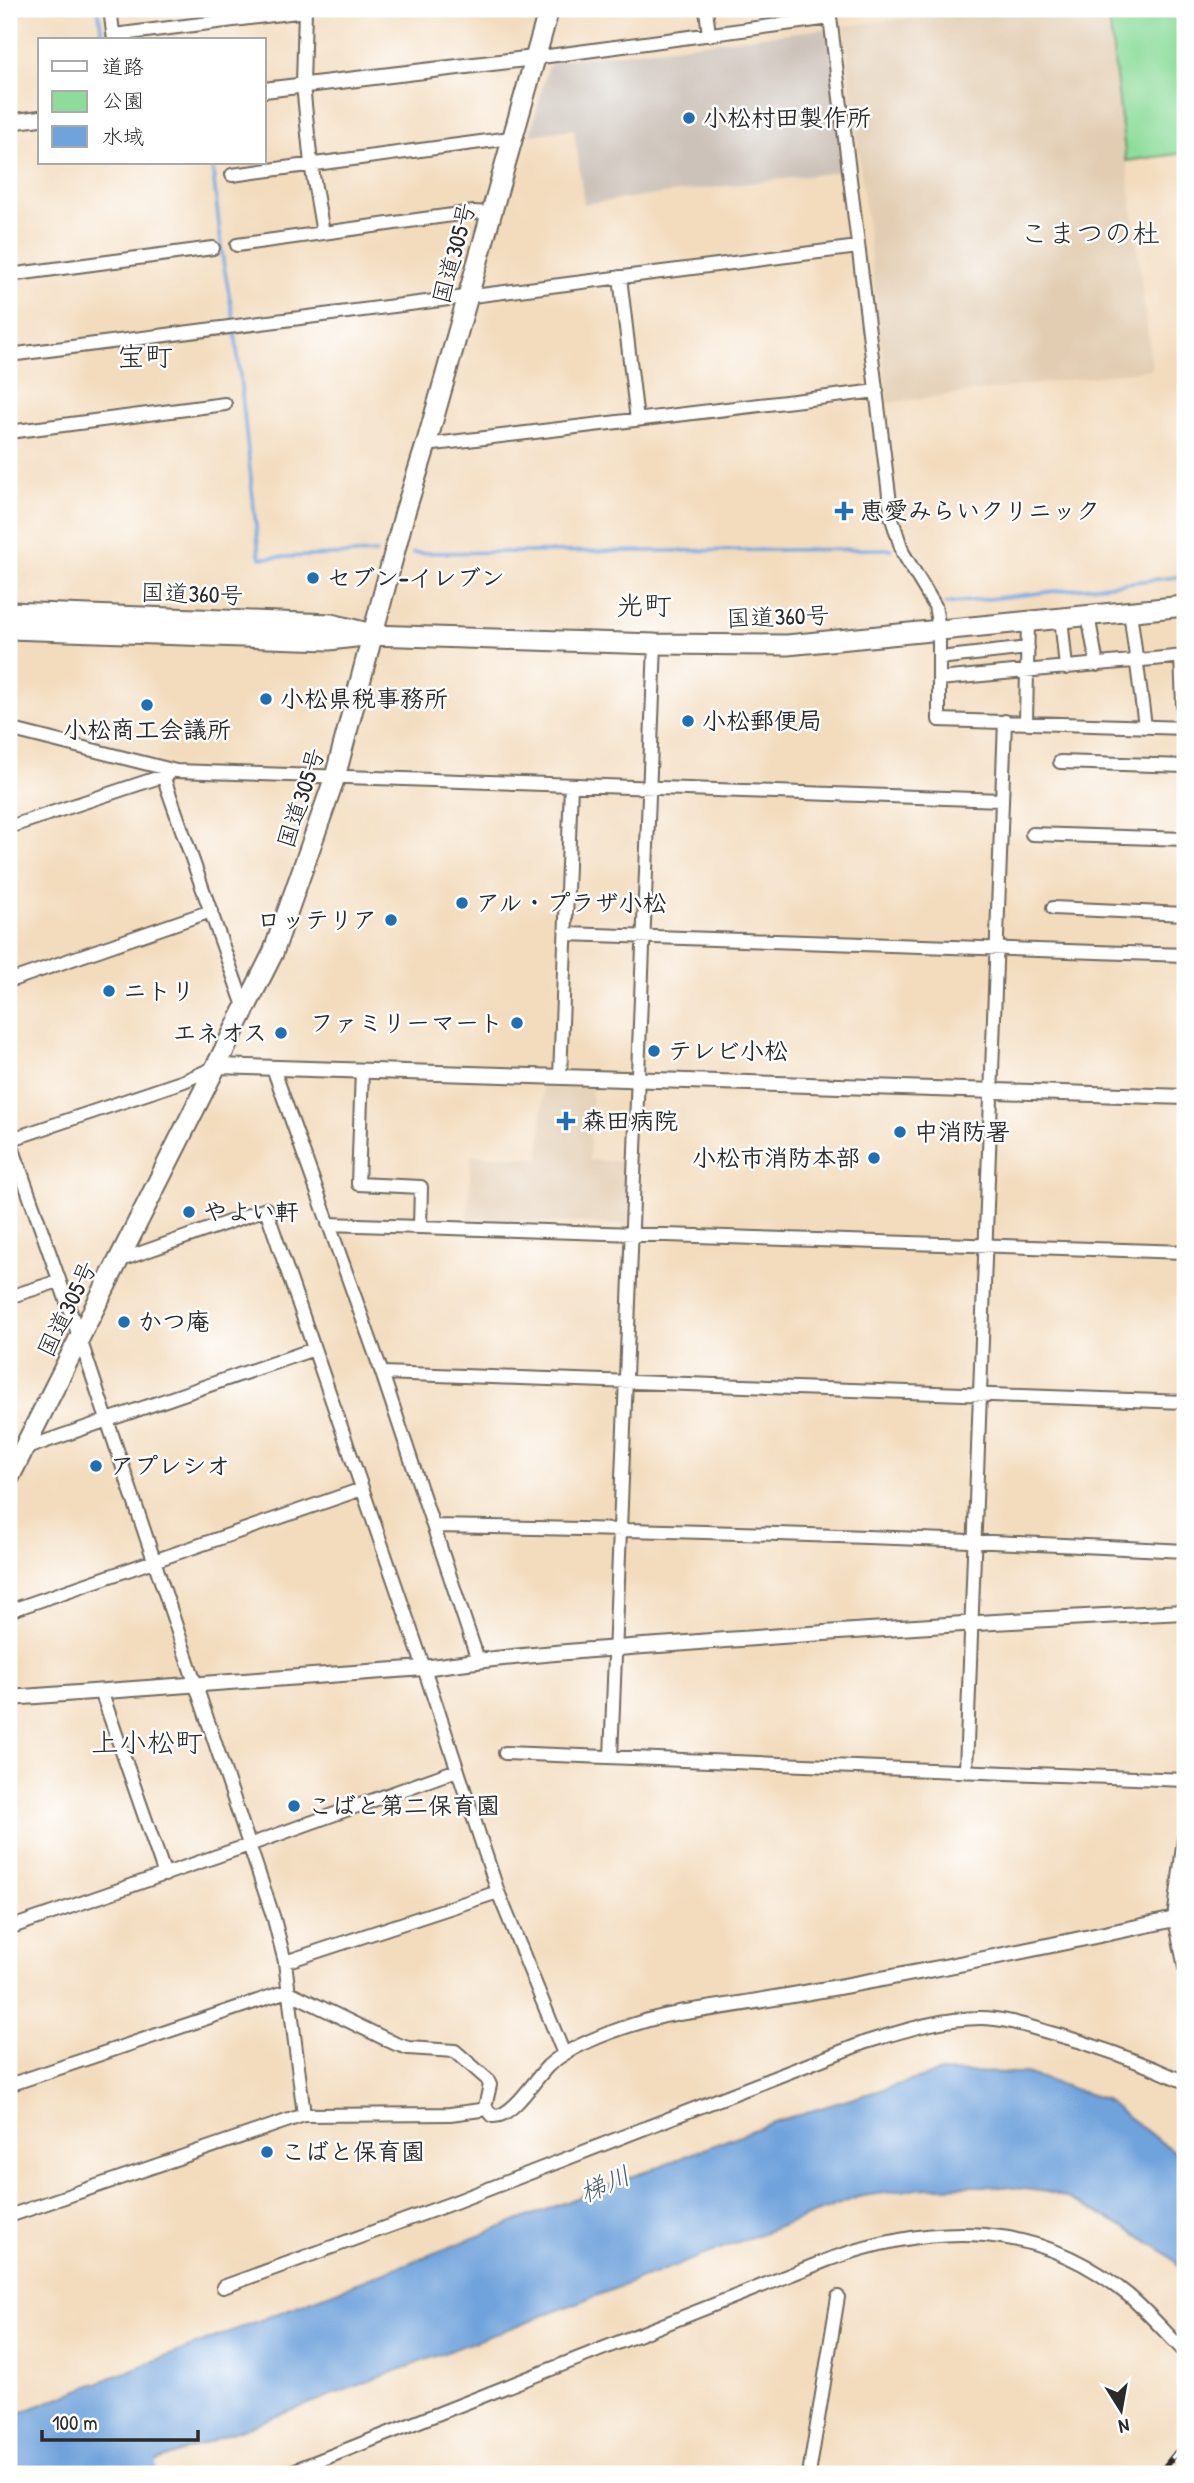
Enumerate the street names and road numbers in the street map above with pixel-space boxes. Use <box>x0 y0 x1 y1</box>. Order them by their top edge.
street label: 国道305号 <box>424 199 482 307</box>
street label: 国道360号 <box>140 575 244 611</box>
street label: 国道360号 <box>726 598 830 634</box>
street label: 国道305号 <box>269 743 331 852</box>
street label: 国道305号 <box>29 1255 103 1362</box>

